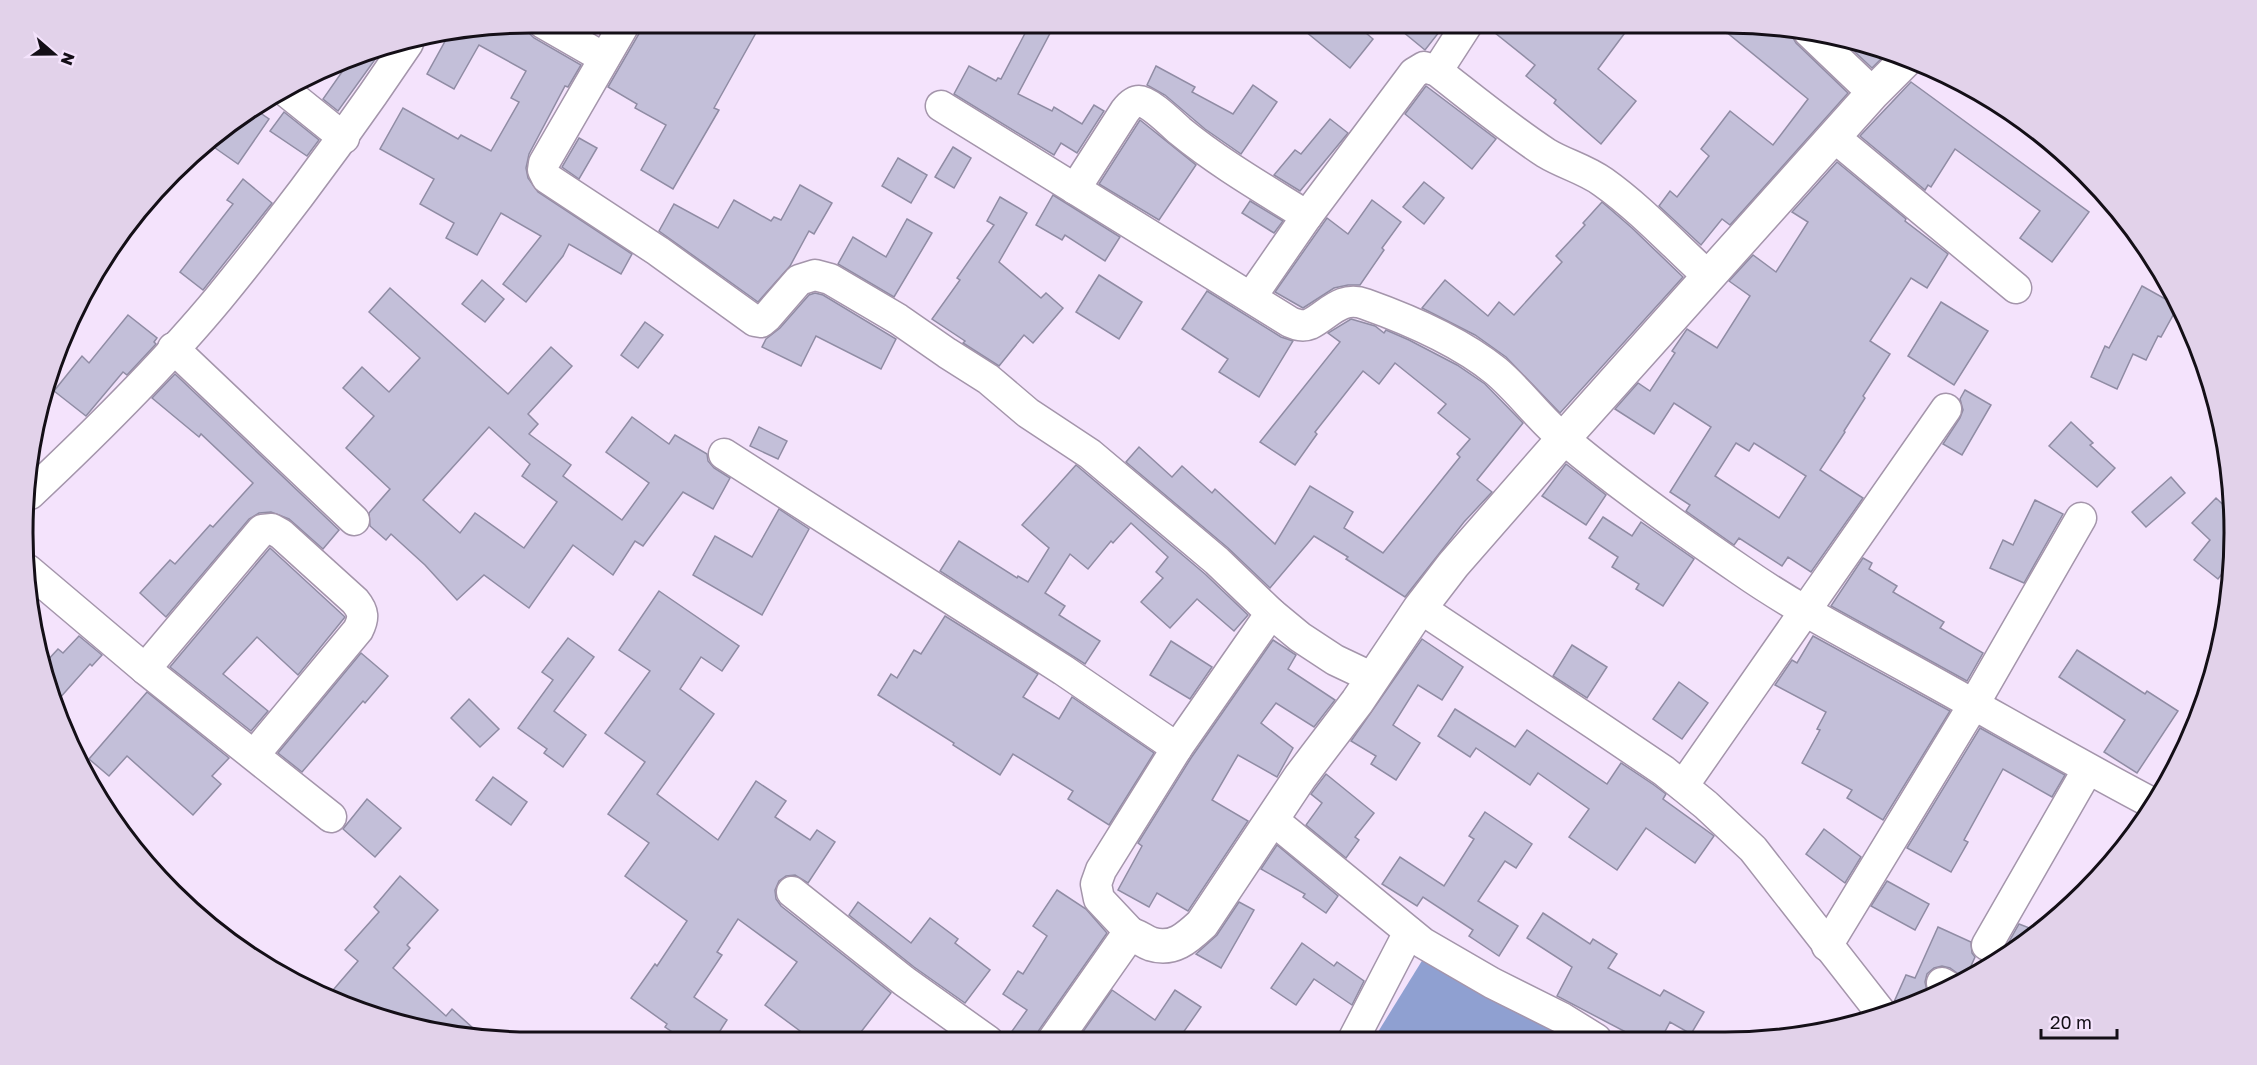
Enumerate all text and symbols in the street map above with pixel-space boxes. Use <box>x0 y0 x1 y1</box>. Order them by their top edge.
north arrow <box>24 24 84 84</box>
text: N <box>57 50 80 68</box>
scale bar <box>2041 1002 2118 1040</box>
text: 20 m <box>2050 1011 2092 1033</box>

